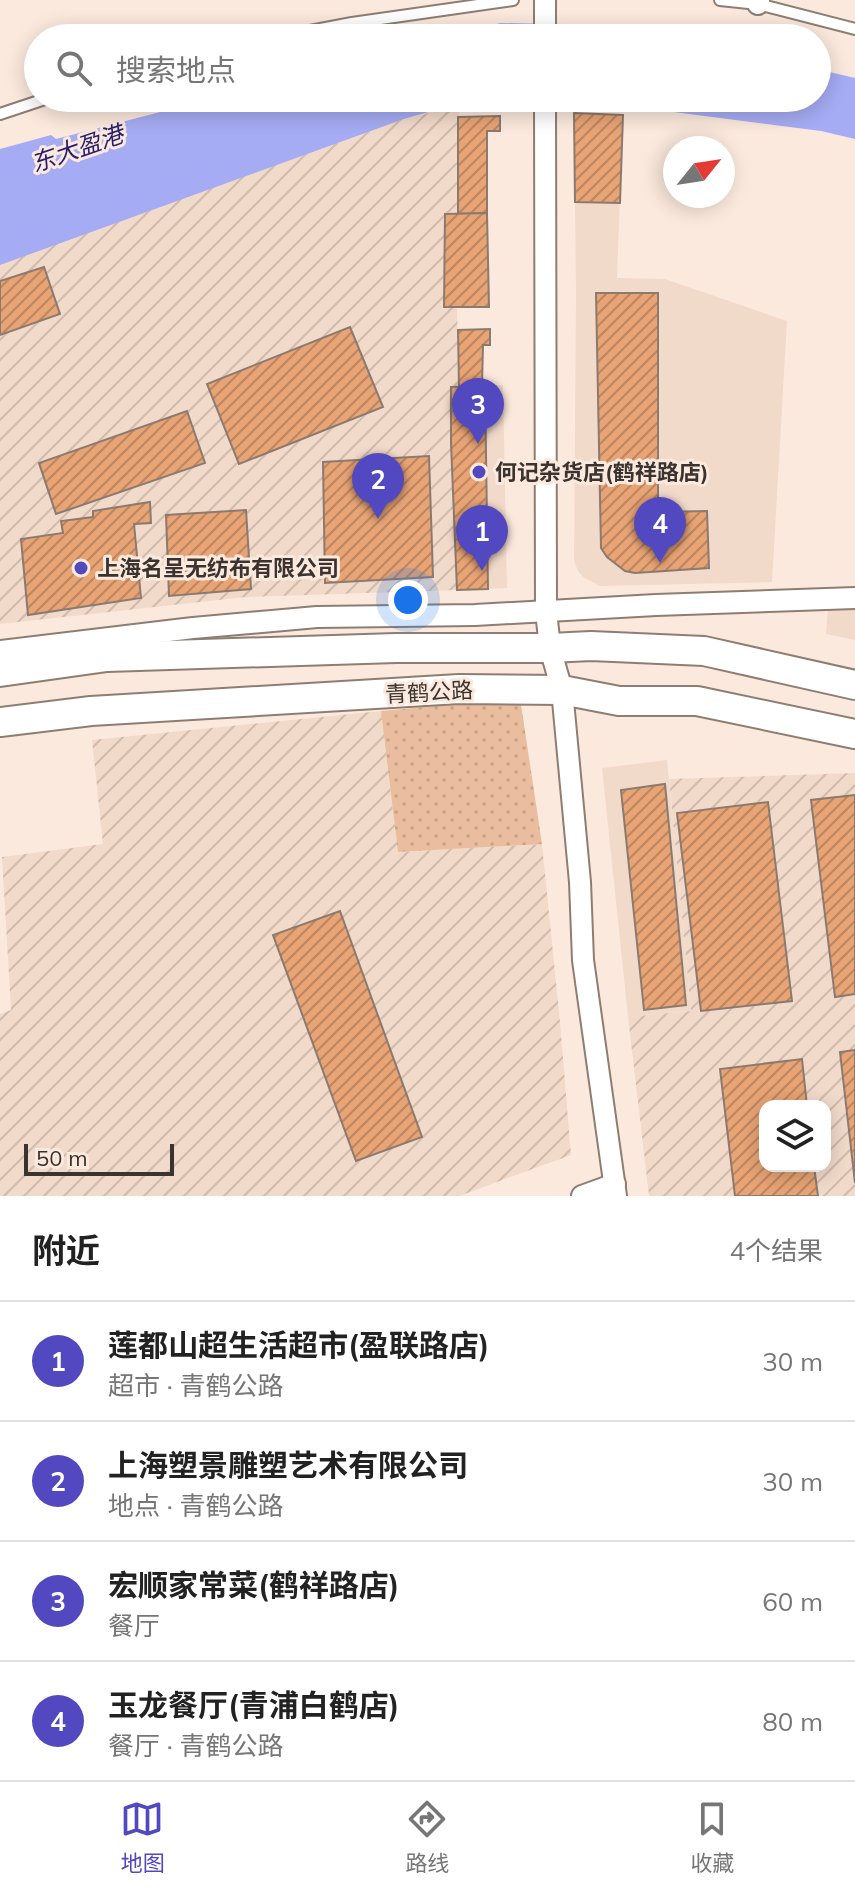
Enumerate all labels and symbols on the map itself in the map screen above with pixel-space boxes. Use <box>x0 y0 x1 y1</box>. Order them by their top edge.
water label: 东大盈港 <box>27 117 130 178</box>
north arrow <box>663 136 735 208</box>
pin: 3 <box>452 378 504 444</box>
pin: 2 <box>352 453 404 519</box>
place label: 何记杂货店(鹤祥路店) <box>495 458 709 486</box>
marker: 何记杂货店(鹤祥路店) <box>470 463 488 481</box>
pin: 4 <box>634 497 686 563</box>
pin: 1 <box>456 505 508 571</box>
place label: 上海名呈无纺布有限公司 <box>97 554 339 582</box>
marker: 上海名呈无纺布有限公司 <box>72 559 90 577</box>
your location <box>388 580 428 620</box>
street label: 青鹤公路 <box>384 676 474 708</box>
scale bar <box>24 1140 174 1176</box>

